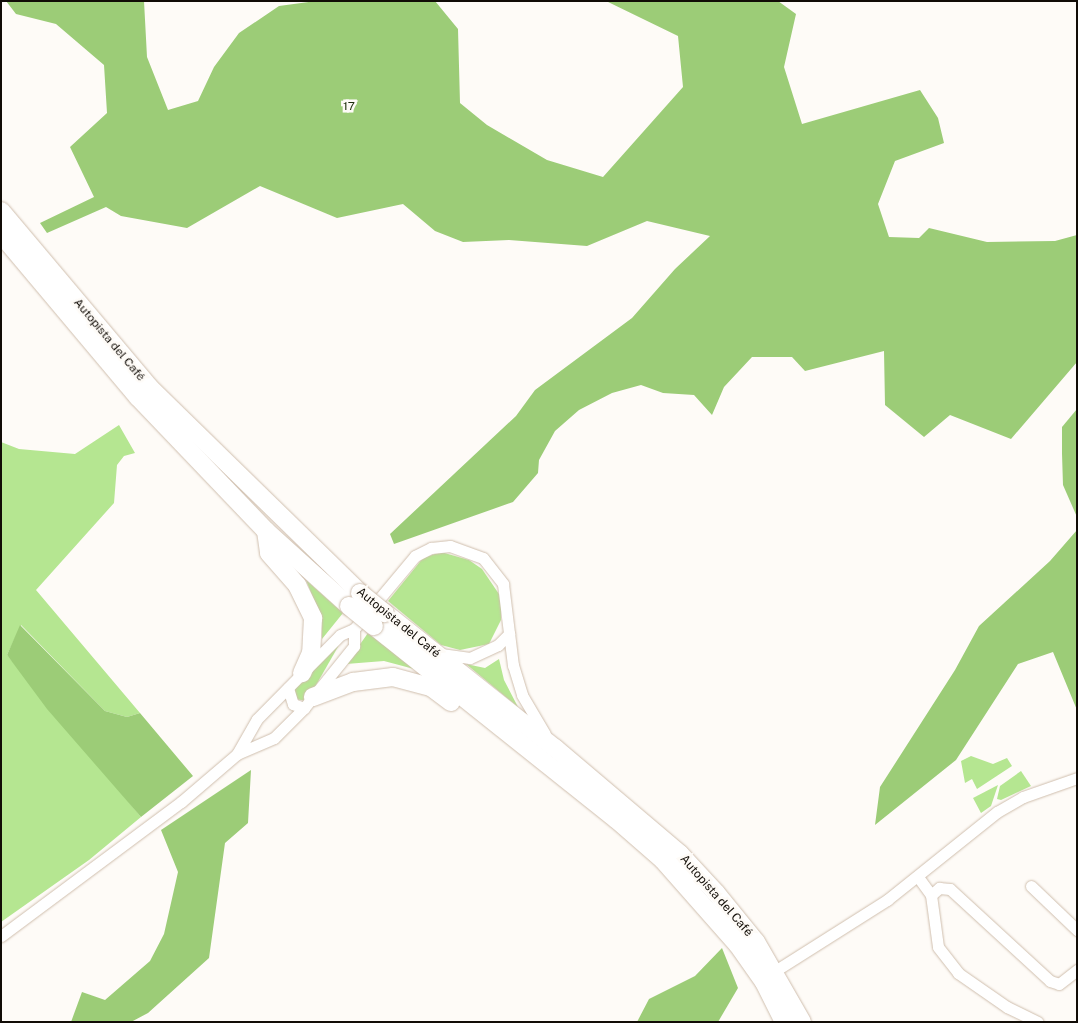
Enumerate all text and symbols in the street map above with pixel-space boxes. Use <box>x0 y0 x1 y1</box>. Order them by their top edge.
park label: 17 <box>343 100 355 114</box>
street label: Autopista del Café <box>70 296 148 384</box>
street label: Autopista del Café <box>353 585 443 661</box>
street label: Autopista del Café <box>677 852 755 940</box>

